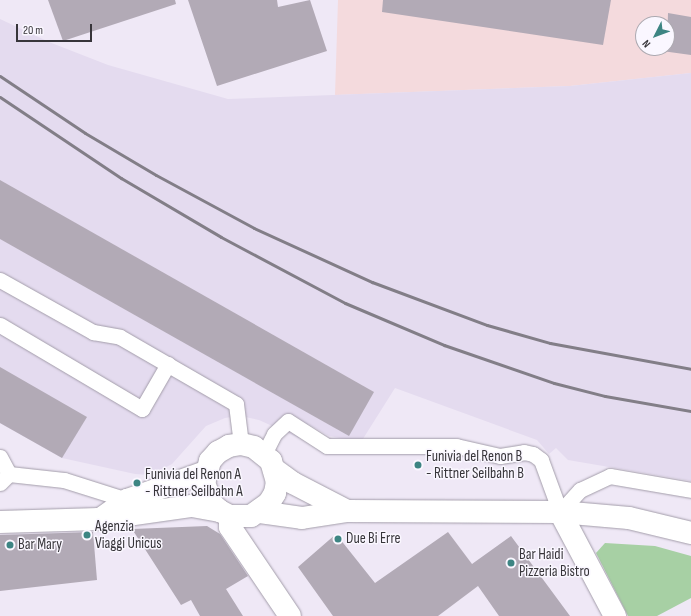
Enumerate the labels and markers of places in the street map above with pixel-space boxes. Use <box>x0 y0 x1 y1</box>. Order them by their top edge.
place label: Funivia del Renon B - Rittner Seilbahn B <box>426 447 524 482</box>
marker: Funivia del Renon B - Rittner Seilbahn B <box>413 460 423 470</box>
place label: Funivia del Renon A - Rittner Seilbahn A <box>145 465 243 500</box>
marker: Funivia del Renon A - Rittner Seilbahn A <box>132 478 142 488</box>
place label: Agenzia Viaggi Unicus <box>95 517 162 552</box>
marker: Agenzia Viaggi Unicus <box>82 530 92 540</box>
place label: Due Bi Erre <box>346 530 400 548</box>
marker: Due Bi Erre <box>333 534 343 544</box>
place label: Bar Mary <box>18 536 62 554</box>
marker: Bar Mary <box>5 540 15 550</box>
place label: Bar Haidi Pizzeria Bistro <box>519 545 590 580</box>
marker: Bar Haidi Pizzeria Bistro <box>506 558 516 568</box>

